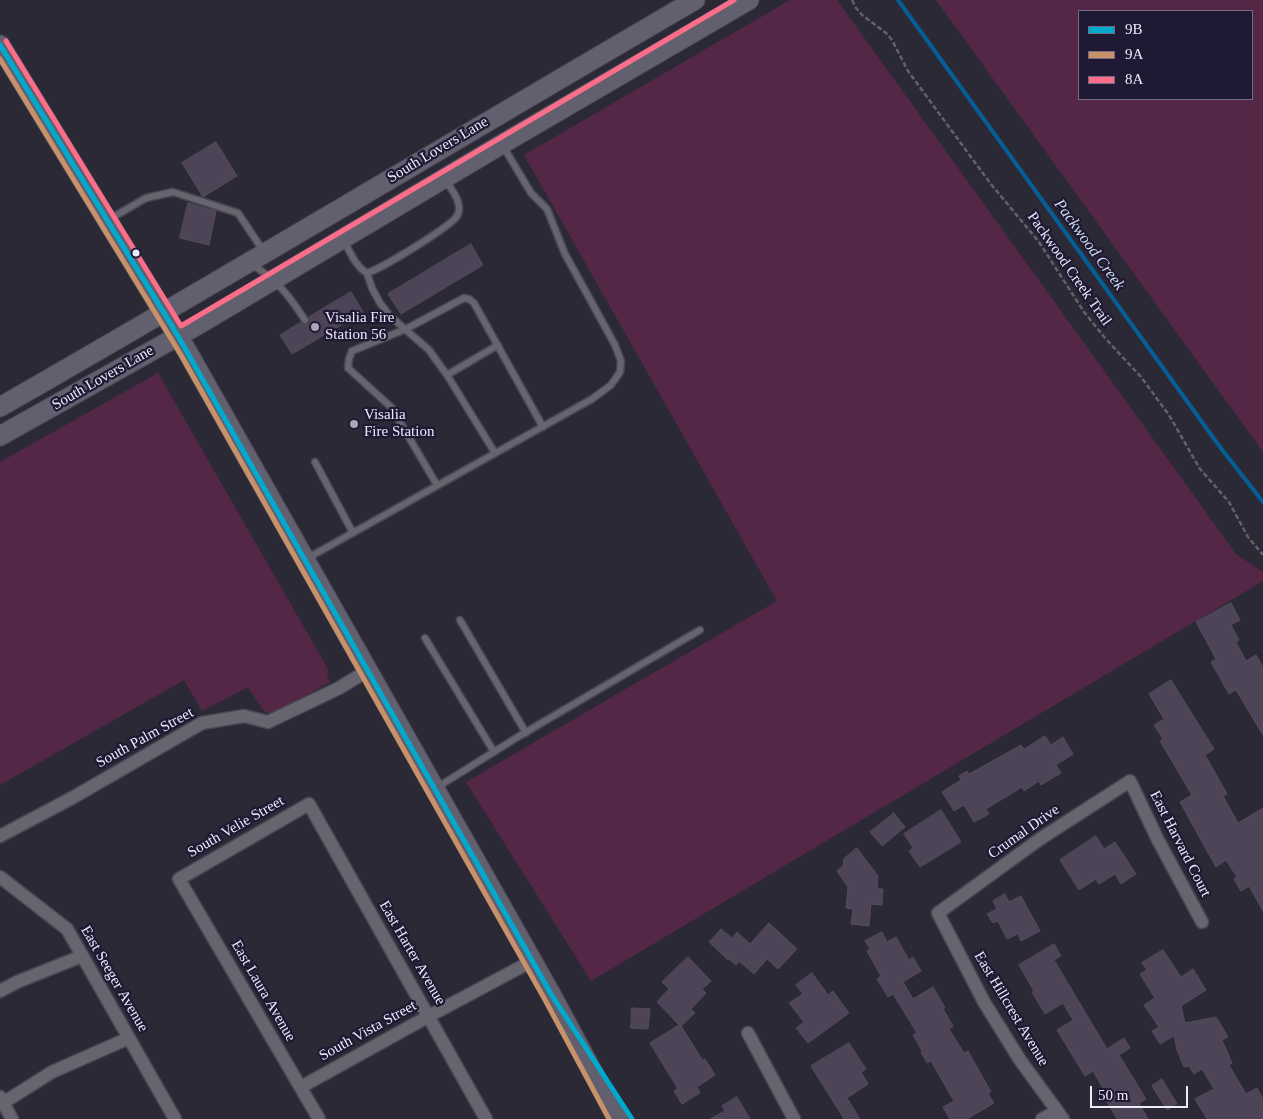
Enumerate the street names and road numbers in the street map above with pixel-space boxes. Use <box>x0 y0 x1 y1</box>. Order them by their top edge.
street label: South Lovers Lane <box>384 113 492 187</box>
street label: Packwood Creek Trail <box>1023 209 1115 329</box>
street label: South Lovers Lane <box>49 342 157 414</box>
street label: South Palm Street <box>93 704 197 772</box>
street label: East Harvard Court <box>1146 788 1214 900</box>
street label: South Velie Street <box>185 792 287 862</box>
street label: Crumal Drive <box>985 801 1063 863</box>
street label: East Harter Avenue <box>375 898 449 1008</box>
street label: East Seeger Avenue <box>76 923 152 1035</box>
street label: East Laura Avenue <box>227 937 299 1045</box>
street label: East Hillcrest Avenue <box>970 948 1052 1070</box>
street label: South Vista Street <box>316 997 420 1065</box>

